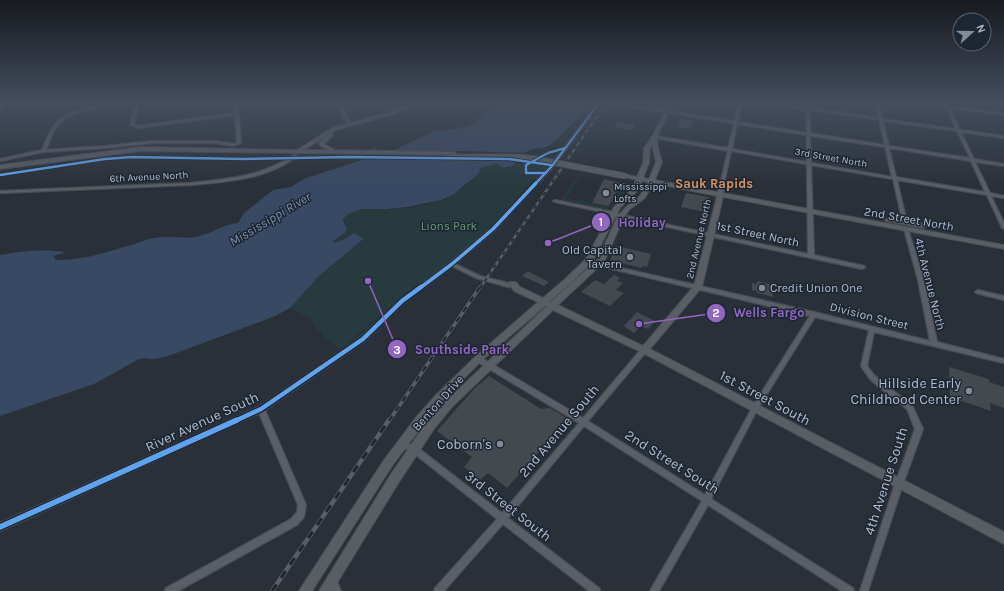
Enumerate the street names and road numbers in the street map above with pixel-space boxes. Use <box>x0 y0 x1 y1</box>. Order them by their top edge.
street label: 3rd Street North <box>794 146 868 170</box>
street label: 6th Avenue North <box>109 169 189 185</box>
street label: 2nd Avenue North <box>684 198 714 280</box>
street label: 2nd Street North <box>863 204 955 234</box>
street label: 1st Street North <box>715 218 801 250</box>
street label: 4th Avenue North <box>912 236 948 332</box>
street label: Division Street <box>828 299 910 333</box>
street label: 1st Street South <box>717 367 813 429</box>
street label: Benton Drive <box>409 372 467 434</box>
street label: 2nd Avenue South <box>515 381 603 481</box>
street label: River Avenue South <box>143 388 261 456</box>
street label: 4th Avenue South <box>861 425 911 537</box>
street label: 2nd Street South <box>622 426 722 498</box>
street label: 3rd Street South <box>461 467 555 545</box>

